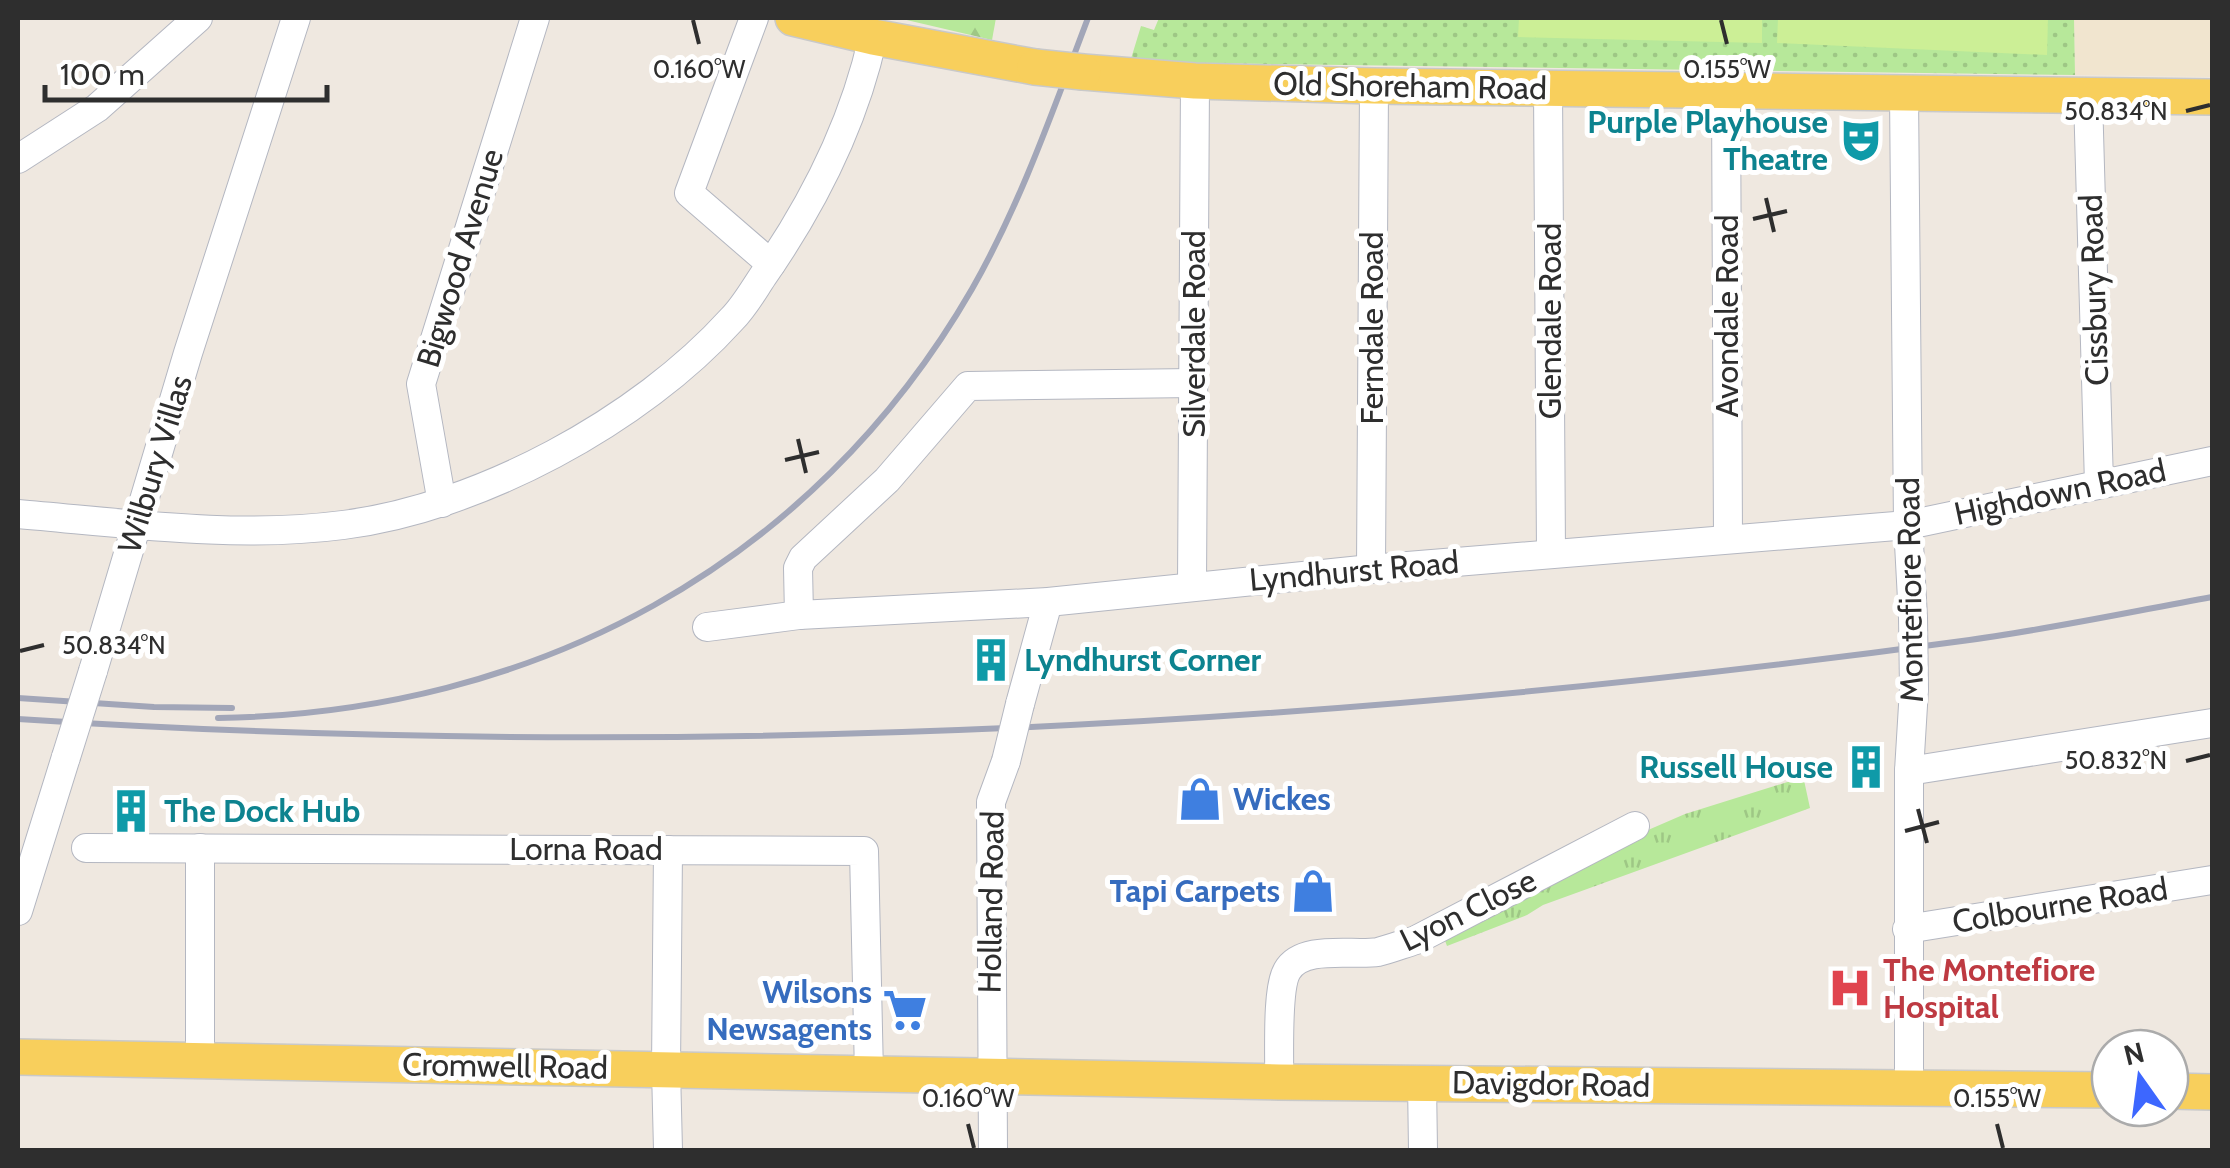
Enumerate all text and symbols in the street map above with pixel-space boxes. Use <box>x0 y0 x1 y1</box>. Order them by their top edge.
scale bar <box>45 40 328 102</box>
text: 0.160°W <box>653 54 746 84</box>
text: 0.155°W <box>1683 54 1771 84</box>
text: 100 m <box>60 56 145 93</box>
street label: Old Shoreham Road <box>1273 64 1547 107</box>
text: 50.834°N <box>2064 96 2168 126</box>
place label: Purple Playhouse Theatre <box>1587 102 1828 178</box>
theatre icon: Purple Playhouse Theatre <box>1837 116 1885 164</box>
street label: Bigwood Avenue <box>408 144 511 372</box>
street label: Cissbury Road <box>2071 194 2116 386</box>
street label: Avondale Road <box>1707 214 1746 418</box>
street label: Glendale Road <box>1530 223 1569 419</box>
street label: Silverdale Road <box>1174 230 1213 438</box>
street label: Ferndale Road <box>1352 231 1391 425</box>
street label: Wilbury Villas <box>109 370 200 557</box>
street label: Highdown Road <box>1951 450 2169 533</box>
street label: Montefiore Road <box>1888 477 1931 703</box>
street label: Lyndhurst Road <box>1248 542 1460 599</box>
text: 50.834°N <box>62 630 166 660</box>
building icon: Lyndhurst Corner <box>967 636 1015 684</box>
place label: Lyndhurst Corner <box>1024 640 1262 679</box>
building icon: Russell House <box>1842 743 1890 791</box>
text: 50.832°N <box>2065 745 2167 775</box>
place label: Russell House <box>1639 747 1833 786</box>
shop icon: Wickes <box>1176 775 1224 823</box>
place label: Wickes <box>1233 779 1331 818</box>
building icon: The Dock Hub <box>107 787 155 835</box>
place label: The Dock Hub <box>164 791 360 830</box>
street label: Holland Road <box>969 810 1012 994</box>
street label: Lorna Road <box>509 829 663 868</box>
street label: Lyon Close <box>1393 860 1542 959</box>
shop icon: Tapi Carpets <box>1289 867 1337 915</box>
street label: Colbourne Road <box>1949 868 2170 941</box>
place label: Tapi Carpets <box>1110 871 1280 910</box>
place label: The Montefiore Hospital <box>1883 950 2095 1026</box>
hospital icon: The Montefiore Hospital <box>1826 964 1874 1012</box>
place label: Wilsons Newsagents <box>706 972 872 1048</box>
supermarket icon: Wilsons Newsagents <box>881 986 929 1034</box>
north arrow <box>2090 1028 2190 1128</box>
text: N <box>2120 1035 2148 1073</box>
street label: Cromwell Road <box>402 1044 608 1087</box>
street label: Davigdor Road <box>1452 1062 1651 1105</box>
text: 0.160°W <box>922 1083 1015 1113</box>
text: 0.155°W <box>1953 1083 2041 1113</box>

